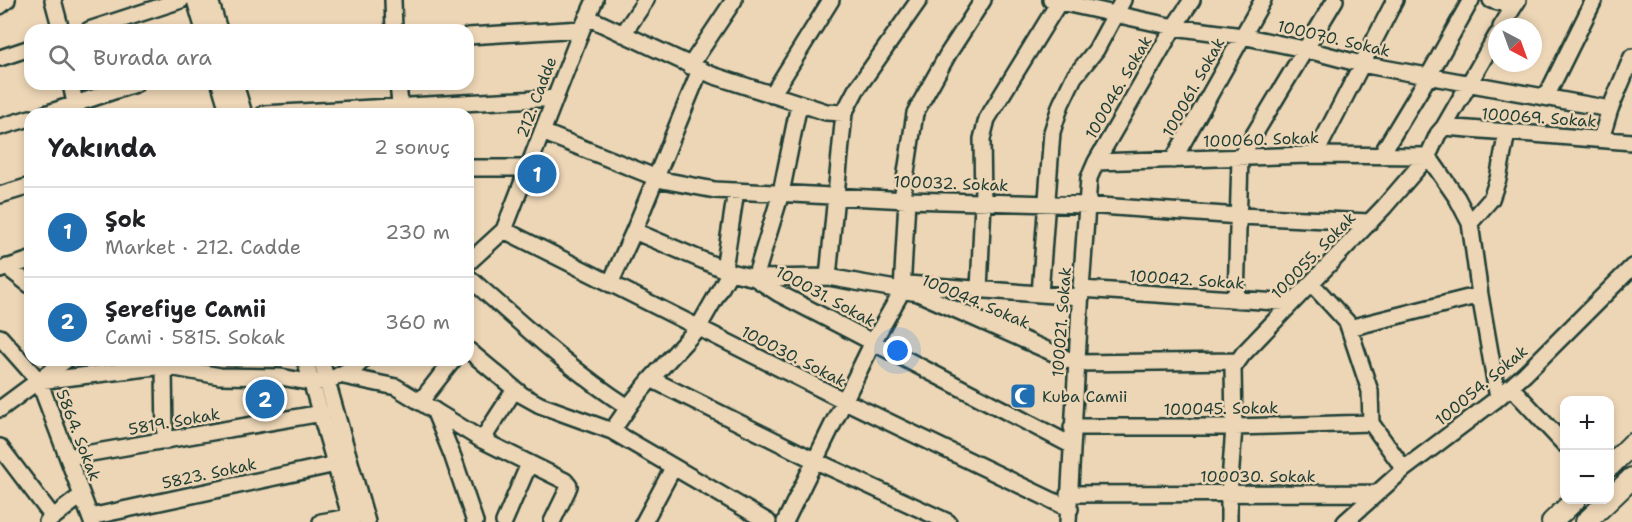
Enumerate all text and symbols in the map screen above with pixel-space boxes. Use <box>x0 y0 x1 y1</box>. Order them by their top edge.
street label: 100070. Sokak <box>1275 15 1392 62</box>
north arrow <box>1488 18 1542 72</box>
search box <box>24 24 474 90</box>
street label: 100046. Sokak <box>1080 32 1157 143</box>
street label: 100061. Sokak <box>1157 34 1229 141</box>
icon: search <box>45 41 78 74</box>
text: Burada ara <box>93 43 212 72</box>
street label: 212. Cadde <box>511 54 561 141</box>
street label: 100069. Sokak <box>1481 103 1597 132</box>
street label: 100060. Sokak <box>1203 127 1319 152</box>
text: Yakında <box>48 130 156 165</box>
text: 2 sonuç <box>374 134 450 160</box>
pin: 1 <box>518 152 556 196</box>
street label: 100032. Sokak <box>893 171 1009 196</box>
text: Şok <box>105 205 146 234</box>
street label: 100055. Sokak <box>1266 207 1360 303</box>
text: 1 <box>63 219 72 245</box>
text: 230 m <box>385 219 450 245</box>
text: Market · 212. Cadde <box>105 234 301 260</box>
street label: 100031. Sokak <box>772 261 879 332</box>
street label: 100042. Sokak <box>1129 265 1245 294</box>
street label: 100021. Sokak <box>1047 266 1076 378</box>
street label: 100044. Sokak <box>919 269 1033 334</box>
text: Şerefiye Camii <box>105 295 266 324</box>
text: 2 <box>61 309 75 335</box>
text: 360 m <box>385 309 450 335</box>
street label: 100030. Sokak <box>738 321 850 392</box>
text: Cami · 5815. Sokak <box>105 324 285 350</box>
your location <box>883 336 912 365</box>
street label: 100054. Sokak <box>1431 341 1532 430</box>
pin: 2 <box>246 376 284 422</box>
mosque icon: Kuba Camii <box>1008 381 1038 411</box>
street label: 5864. Sokak <box>51 386 106 484</box>
place label: Kuba Camii <box>1042 386 1127 407</box>
map controls <box>1560 396 1614 504</box>
button: + <box>1560 396 1614 450</box>
street label: 100045. Sokak <box>1164 397 1278 420</box>
street label: 5819. Sokak <box>127 403 221 440</box>
button: − <box>1560 450 1614 504</box>
street label: 5823. Sokak <box>160 453 258 494</box>
street label: 100030. Sokak <box>1200 466 1316 487</box>

